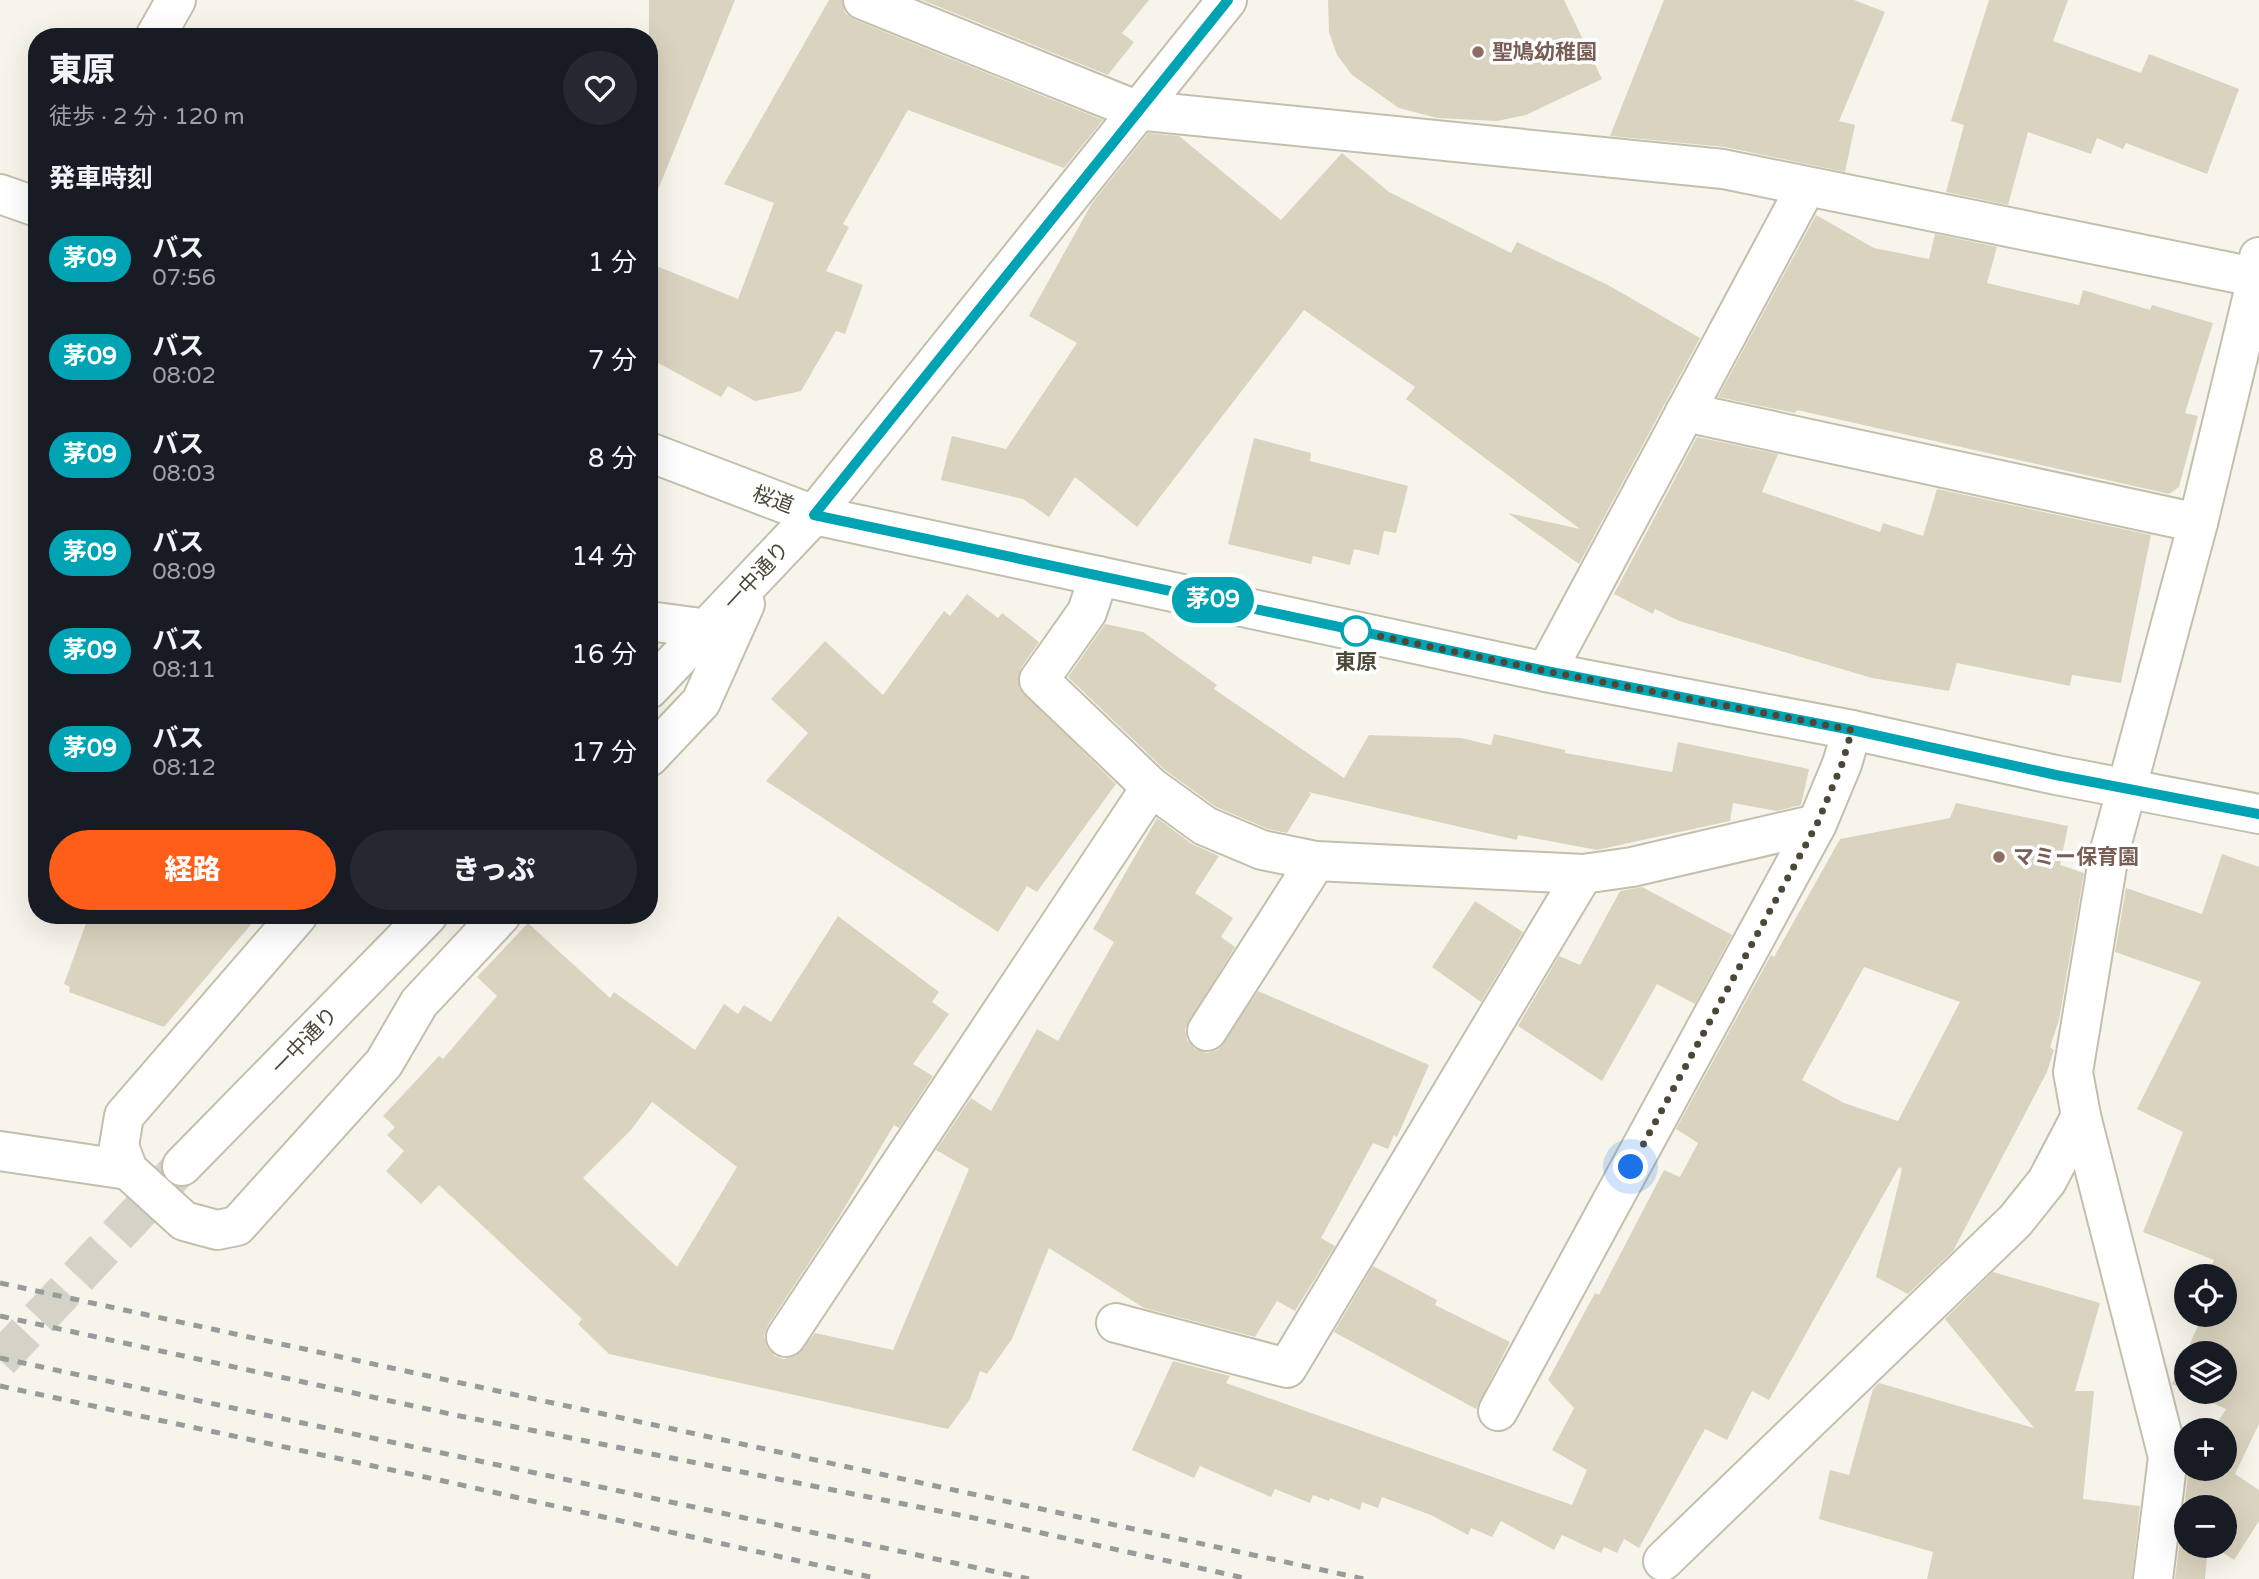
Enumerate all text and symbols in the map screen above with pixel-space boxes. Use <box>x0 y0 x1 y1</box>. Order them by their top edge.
place label: 聖鳩幼稚園 <box>1492 40 1597 65</box>
marker: 聖鳩幼稚園 <box>1470 44 1486 60</box>
text: 東原 <box>49 51 115 90</box>
button: heart <box>563 51 637 125</box>
text: 徒歩 · 2 分 · 120 m <box>49 103 245 131</box>
text: 発車時刻 <box>49 163 153 194</box>
text: バス <box>152 233 204 264</box>
text: 茅09 <box>63 244 117 273</box>
text: 1 分 <box>588 247 637 278</box>
text: 07:56 <box>152 264 216 292</box>
text: バス <box>152 331 204 362</box>
text: 茅09 <box>63 342 117 371</box>
text: 7 分 <box>588 345 637 376</box>
text: 08:02 <box>152 362 216 390</box>
text: バス <box>152 429 204 460</box>
text: 茅09 <box>63 440 117 469</box>
text: 8 分 <box>588 443 637 474</box>
text: 08:03 <box>152 460 216 488</box>
street label: 桜道 <box>749 481 797 519</box>
text: バス <box>152 527 204 558</box>
street label: 一中通り <box>719 537 795 615</box>
text: 茅09 <box>63 538 117 567</box>
text: 14 分 <box>572 541 637 572</box>
text: 08:09 <box>152 558 216 586</box>
line badge: 茅09 <box>1173 577 1253 623</box>
text: 茅09 <box>1186 585 1240 614</box>
marker: 東原 <box>1341 616 1371 646</box>
text: バス <box>152 625 204 656</box>
text: 茅09 <box>63 636 117 665</box>
text: 16 分 <box>572 639 637 670</box>
place label: 東原 <box>1335 650 1377 675</box>
text: 08:11 <box>152 656 216 684</box>
text: バス <box>152 723 204 754</box>
text: 茅09 <box>63 734 117 763</box>
text: 17 分 <box>572 737 637 768</box>
text: 08:12 <box>152 754 216 782</box>
button: 経路 <box>49 830 336 910</box>
button: きっぷ <box>350 830 637 910</box>
place label: マミー保育園 <box>2013 845 2139 870</box>
marker: マミー保育園 <box>1991 849 2007 865</box>
street label: 一中通り <box>267 1002 343 1080</box>
your location <box>1613 1149 1648 1184</box>
map controls <box>2174 1264 2237 1558</box>
button: locate <box>2174 1264 2237 1327</box>
button: layers <box>2174 1341 2237 1404</box>
button: + <box>2174 1418 2237 1481</box>
button: − <box>2174 1495 2237 1558</box>

